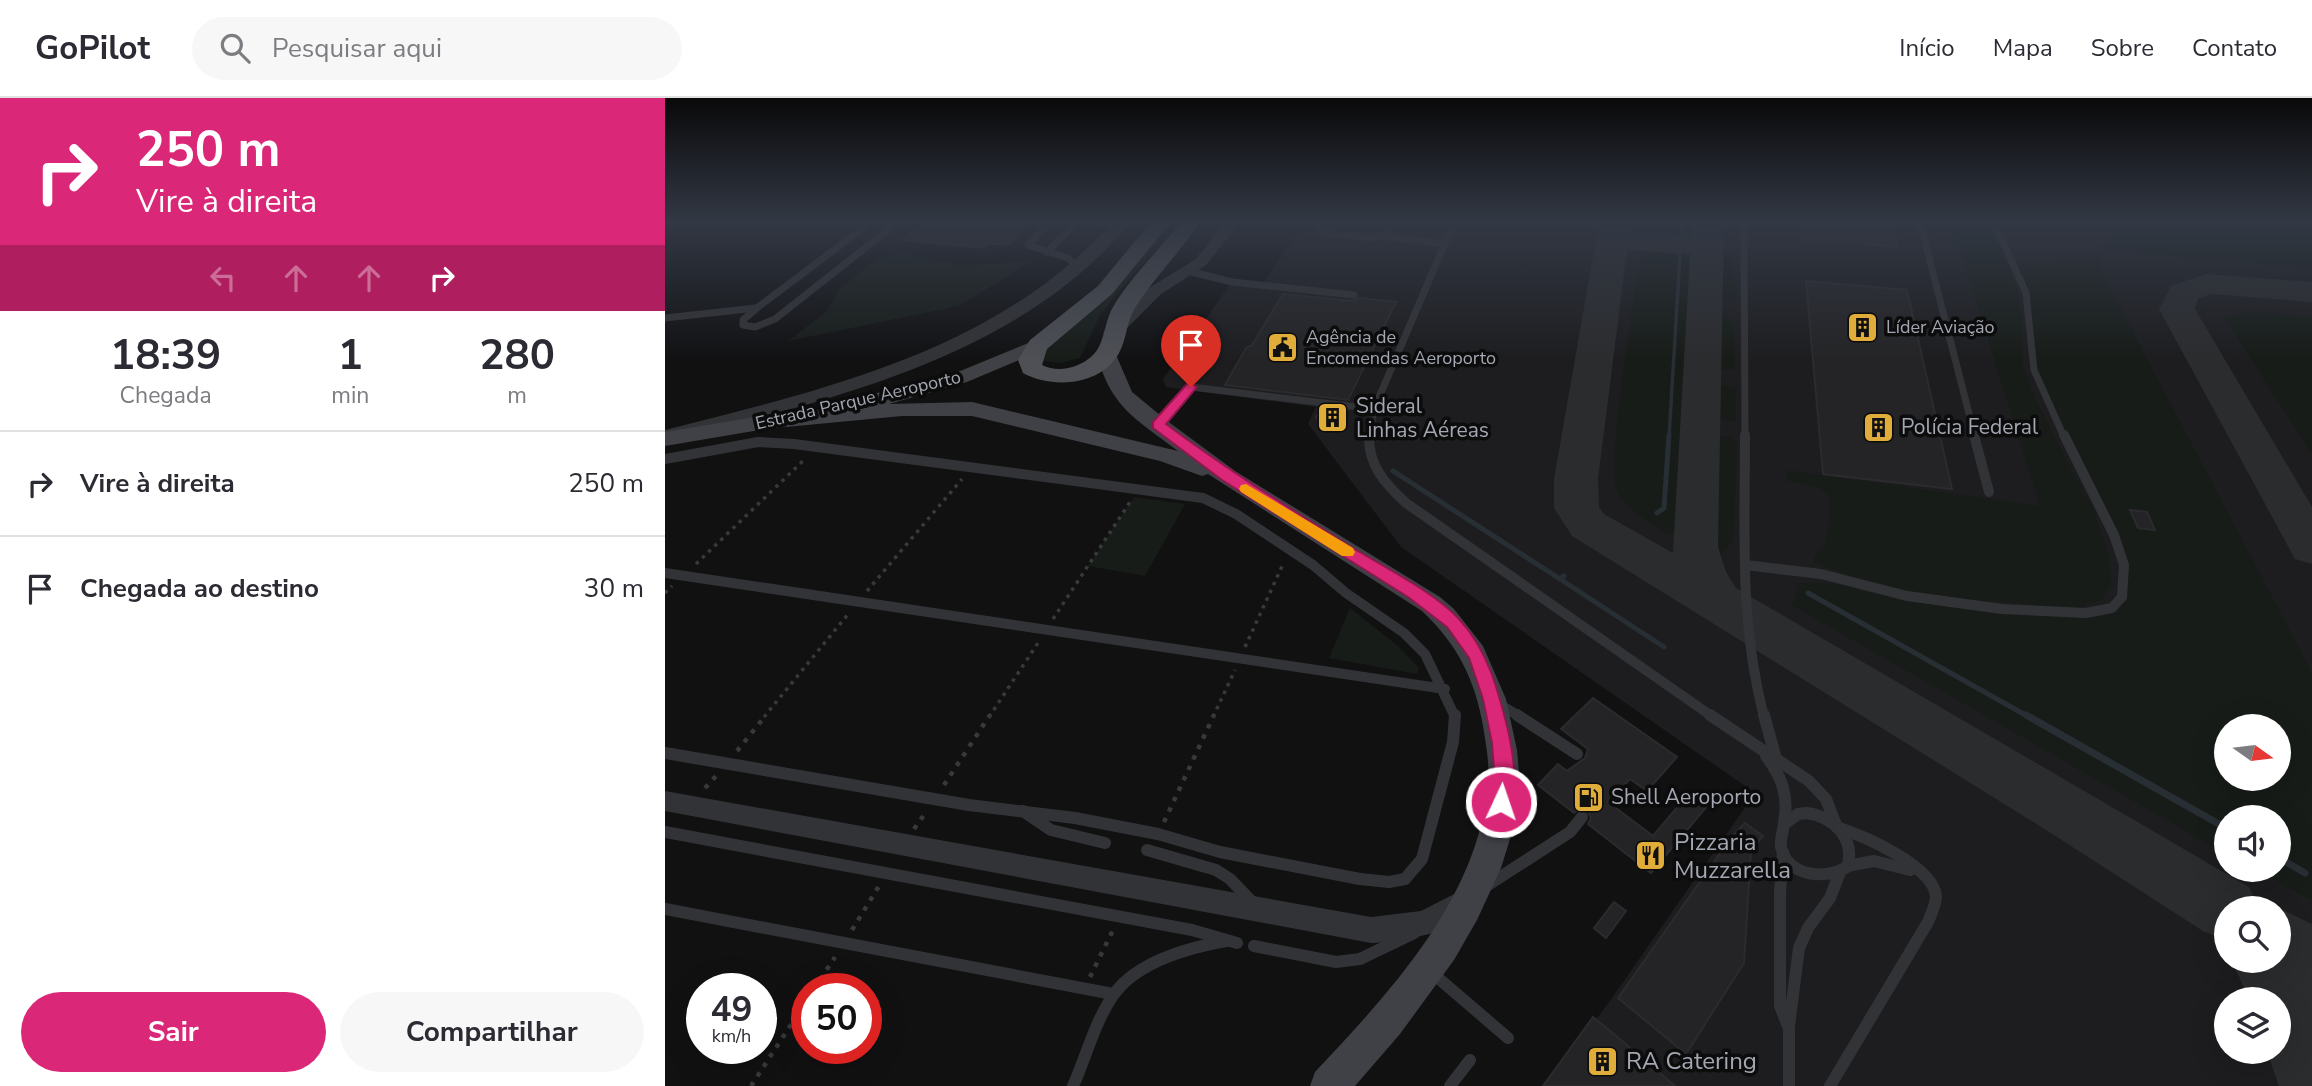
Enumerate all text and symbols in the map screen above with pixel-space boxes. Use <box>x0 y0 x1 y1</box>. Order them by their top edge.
search box <box>192 17 682 80</box>
text: GoPilot <box>35 26 150 71</box>
icon: search <box>216 29 254 67</box>
text: Pesquisar aqui <box>272 31 442 66</box>
text: Início <box>1899 32 1955 64</box>
text: Mapa <box>1993 32 2053 64</box>
text: Sobre <box>2091 32 2154 64</box>
text: Contato <box>2192 32 2277 64</box>
text: 250 m <box>136 116 280 183</box>
icon: right <box>21 126 112 217</box>
text: Vire à direita <box>136 180 317 223</box>
icon: left <box>204 259 242 297</box>
icon: ahead <box>277 259 315 297</box>
icon: ahead <box>350 259 388 297</box>
icon: right <box>423 259 461 297</box>
building icon: Líder Aviação <box>1846 310 1880 344</box>
pin <box>1161 315 1221 387</box>
place label: Líder Aviação <box>1886 315 1995 339</box>
place label: Agência de Encomendas Aeroporto <box>1306 325 1496 370</box>
icon: arrive <box>1172 326 1210 364</box>
text: 18:39 <box>110 327 221 384</box>
text: 1 <box>338 327 363 384</box>
text: 280 <box>479 327 555 384</box>
public building icon: Agência de Encomendas Aeroporto <box>1266 330 1300 364</box>
street label: Estrada Parque Aeroporto <box>753 365 963 435</box>
text: Chegada <box>120 380 212 411</box>
text: min <box>331 380 369 411</box>
text: m <box>507 380 527 411</box>
place label: Sideral Linhas Aéreas <box>1356 392 1489 444</box>
building icon: Sideral Linhas Aéreas <box>1316 401 1350 435</box>
building icon: Polícia Federal <box>1861 410 1895 444</box>
place label: Polícia Federal <box>1901 413 2039 441</box>
icon: right <box>21 465 59 503</box>
text: Vire à direita <box>80 466 235 501</box>
text: 250 m <box>568 466 644 501</box>
icon: arrive <box>21 570 59 608</box>
text: Chegada ao destino <box>80 571 319 606</box>
text: 30 m <box>584 571 644 606</box>
north arrow <box>2214 714 2291 791</box>
map controls <box>2214 714 2291 1064</box>
position arrow <box>1464 765 1538 839</box>
fuel station icon: Shell Aeroporto <box>1571 780 1605 814</box>
place label: Shell Aeroporto <box>1611 783 1761 811</box>
button: sound <box>2214 805 2291 882</box>
place label: Pizzaria Muzzarella <box>1674 826 1791 886</box>
restaurant icon: Pizzaria Muzzarella <box>1634 839 1668 873</box>
button: search <box>2214 896 2291 973</box>
speed limit sign: 50 <box>791 973 882 1064</box>
text: 49 <box>710 986 753 1033</box>
button: layers <box>2214 987 2291 1064</box>
button: Sair <box>21 992 326 1072</box>
button: Compartilhar <box>340 992 644 1072</box>
text: km/h <box>712 1024 751 1048</box>
building icon: RA Catering <box>1586 1044 1620 1078</box>
place label: RA Catering <box>1626 1045 1757 1077</box>

